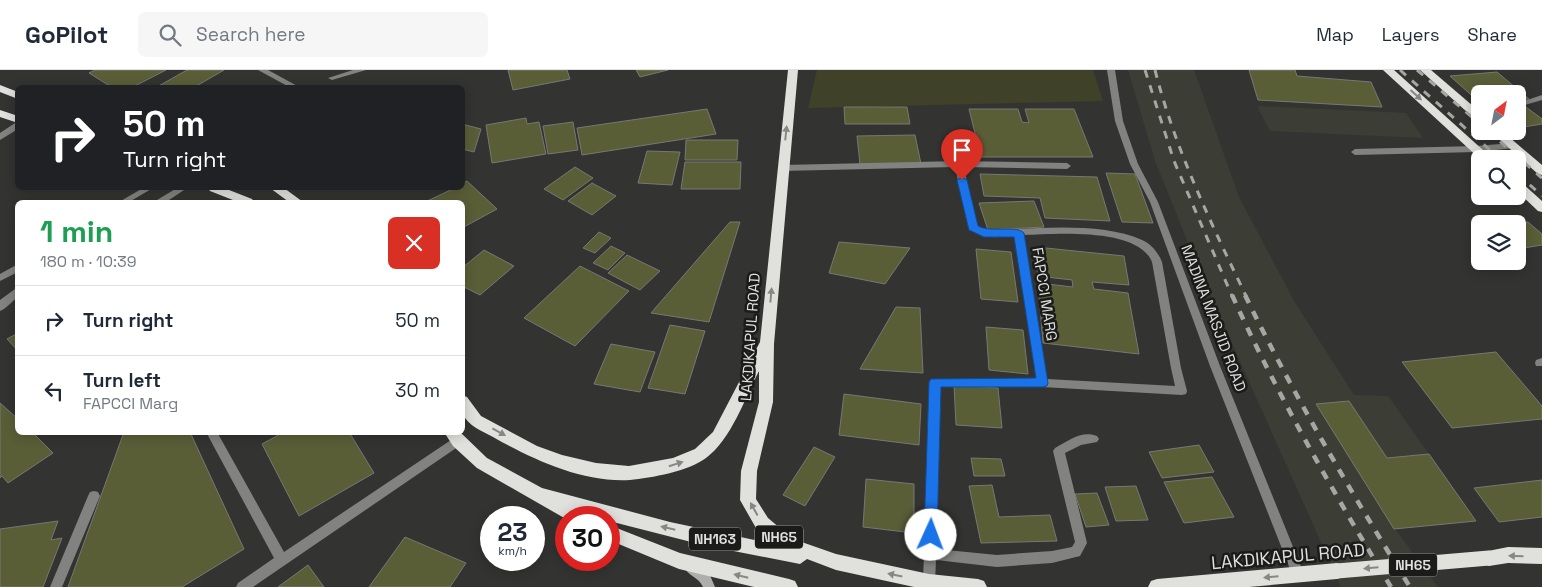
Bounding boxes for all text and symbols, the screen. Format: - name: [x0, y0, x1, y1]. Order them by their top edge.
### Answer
- search box: [138, 12, 488, 57]
- text: GoPilot: [25, 19, 108, 50]
- icon: search: [156, 21, 184, 49]
- text: Search here: [196, 22, 306, 47]
- text: Map: [1316, 23, 1354, 46]
- text: Layers: [1382, 23, 1439, 46]
- text: Share: [1467, 23, 1517, 46]
- north arrow: [1471, 85, 1526, 140]
- map controls: [1471, 85, 1526, 270]
- one-way arrow: [1409, 89, 1421, 101]
- text: 50 m: [123, 102, 205, 146]
- icon: right: [40, 105, 105, 170]
- one-way arrow: [782, 125, 790, 141]
- pin: [941, 129, 983, 180]
- icon: arrive: [948, 136, 976, 164]
- text: Turn right: [123, 145, 226, 173]
- button: search: [1471, 150, 1526, 205]
- text: 1 min: [40, 212, 113, 251]
- button: layers: [1471, 215, 1526, 270]
- button: close: [388, 217, 440, 269]
- street label: MADINA MASJID ROAD: [1177, 242, 1251, 394]
- street label: FAPCCI MARG: [1028, 246, 1062, 342]
- text: 180 m · 10:39: [40, 251, 136, 272]
- street label: LAKDIKAPUL ROAD: [736, 272, 764, 402]
- one-way arrow: [767, 287, 775, 303]
- icon: right: [40, 307, 68, 335]
- text: Turn right: [83, 308, 173, 333]
- text: 50 m: [395, 308, 440, 333]
- text: Turn left: [83, 368, 161, 393]
- icon: left: [40, 377, 68, 405]
- text: 30 m: [395, 378, 440, 403]
- text: FAPCCI Marg: [83, 393, 178, 414]
- one-way arrow: [491, 428, 506, 436]
- one-way arrow: [669, 459, 684, 467]
- one-way arrow: [749, 502, 758, 515]
- speed limit sign: 30: [555, 506, 620, 571]
- position arrow: [904, 508, 956, 560]
- text: 23: [497, 516, 528, 548]
- one-way arrow: [661, 524, 676, 532]
- road number: NH65: [755, 526, 803, 548]
- road number: NH163: [689, 528, 741, 550]
- street label: LAKDIKAPUL ROAD: [1210, 538, 1366, 574]
- text: km/h: [498, 543, 527, 559]
- one-way arrow: [1507, 551, 1523, 559]
- road number: NH65: [1389, 554, 1437, 576]
- one-way arrow: [1363, 565, 1379, 573]
- one-way arrow: [887, 570, 903, 578]
- one-way arrow: [734, 572, 749, 580]
- one-way arrow: [1263, 573, 1279, 581]

